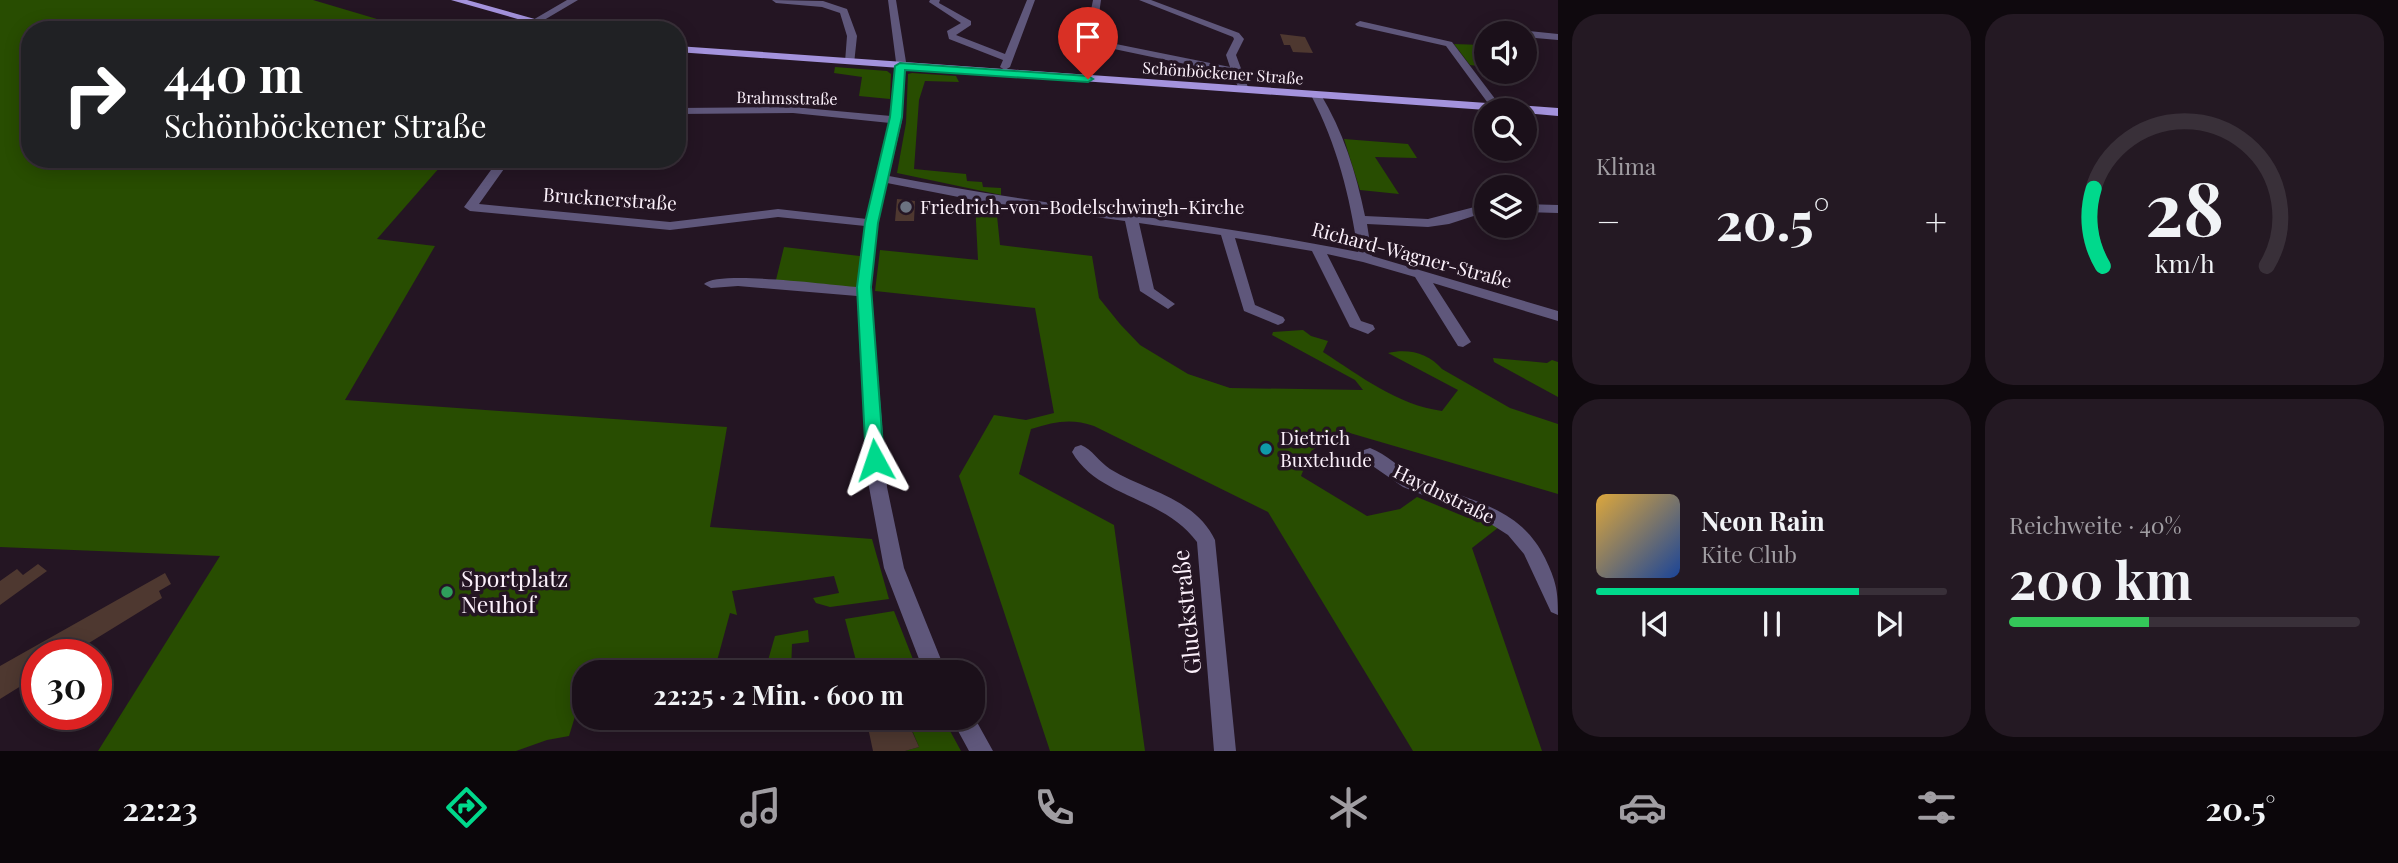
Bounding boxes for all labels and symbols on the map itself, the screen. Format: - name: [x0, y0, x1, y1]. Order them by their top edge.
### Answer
- pin: [1058, 7, 1118, 79]
- street label: Schönböckener Straße: [1142, 56, 1304, 89]
- street label: Brahmsstraße: [736, 86, 838, 109]
- street label: Brucknerstraße: [542, 180, 678, 216]
- place label: Friedrich-von-Bodelschwingh-Kirche: [920, 193, 1244, 219]
- marker: Friedrich-von-Bodelschwingh-Kirche: [898, 199, 914, 215]
- street label: Richard-Wagner-Straße: [1309, 215, 1515, 293]
- position arrow: [838, 423, 912, 497]
- place label: Dietrich Buxtehude: [1280, 424, 1372, 472]
- marker: Dietrich Buxtehude: [1258, 441, 1274, 457]
- street label: Haydnstraße: [1390, 457, 1499, 529]
- street label: Gluckstraße: [1164, 548, 1207, 676]
- place label: Sportplatz Neuhof: [461, 562, 568, 619]
- marker: Sportplatz Neuhof: [439, 584, 455, 600]
- speed limit sign: 30: [21, 639, 112, 730]

